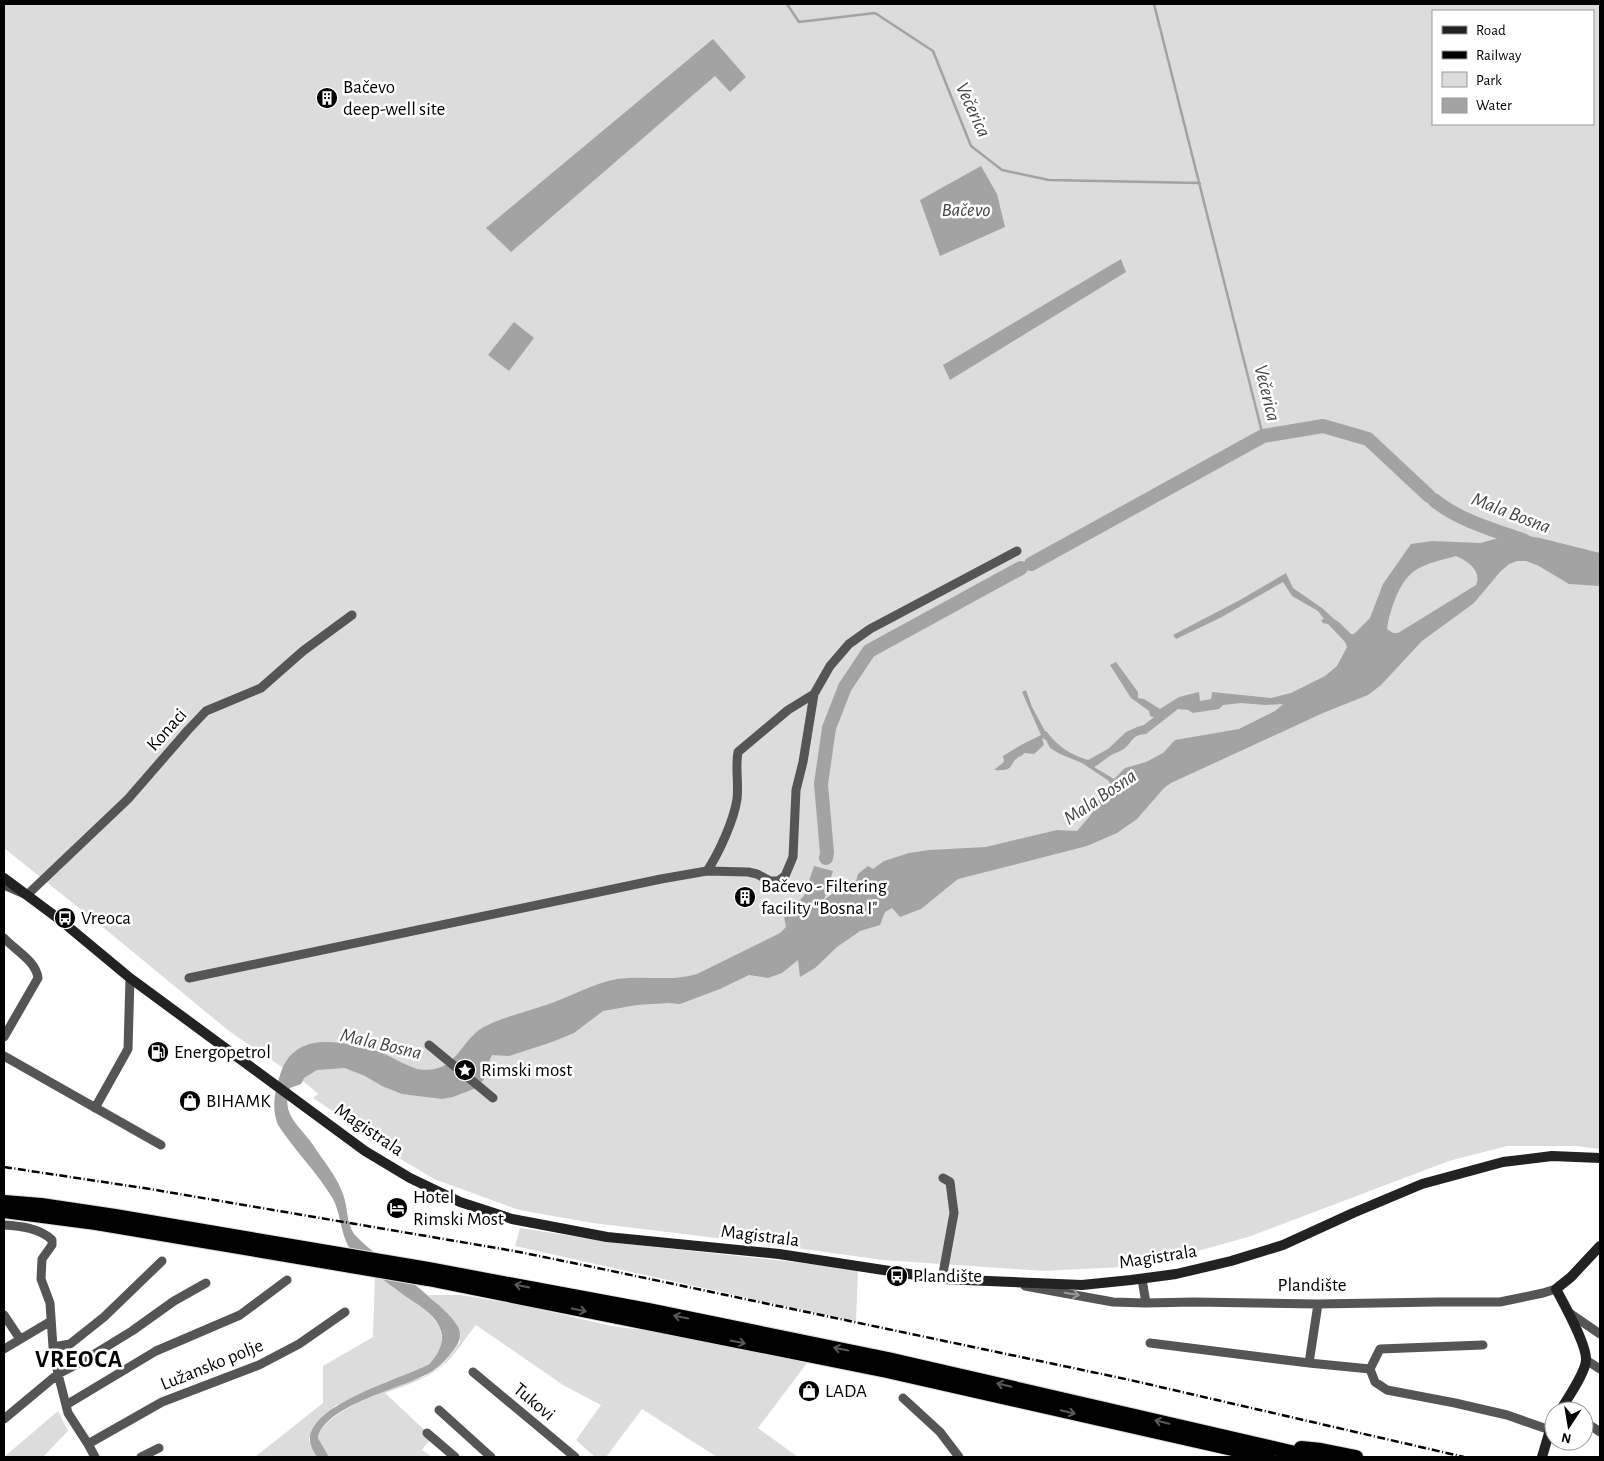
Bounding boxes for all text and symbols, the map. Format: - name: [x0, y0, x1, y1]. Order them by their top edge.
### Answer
- legend: [1432, 10, 1594, 125]
- text: Road: [1476, 23, 1506, 38]
- text: Railway: [1476, 48, 1522, 63]
- text: Park: [1476, 73, 1502, 88]
- place label: Bačevo deep-well site: [343, 78, 445, 119]
- water label: Večerica: [952, 80, 994, 140]
- building icon: Bačevo deep-well site: [315, 86, 339, 110]
- text: Water: [1476, 98, 1512, 113]
- water label: Bačevo: [941, 200, 991, 220]
- water label: Večerica: [1250, 363, 1284, 423]
- water label: Mala Bosna: [1469, 489, 1553, 537]
- street label: Konaci: [143, 705, 191, 755]
- water label: Mala Bosna: [1060, 766, 1140, 828]
- place label: Bačevo - Filtering facility "Bosna I": [761, 877, 888, 918]
- building icon: Bačevo - Filtering facility "Bosna I": [733, 885, 757, 909]
- bus stop icon: Vreoca: [53, 906, 77, 930]
- place label: Vreoca: [81, 909, 131, 928]
- water label: Mala Bosna: [338, 1025, 424, 1063]
- fuel station icon: Energopetrol: [146, 1040, 170, 1064]
- place label: Energopetrol: [174, 1043, 271, 1062]
- place icon: Rimski most: [453, 1058, 477, 1082]
- place label: Rimski most: [481, 1061, 572, 1080]
- shop icon: BIHAMK: [178, 1089, 202, 1113]
- place label: BIHAMK: [206, 1092, 271, 1111]
- street label: Magistrala: [331, 1100, 407, 1160]
- place label: Hotel Rimski Most: [413, 1188, 504, 1229]
- hotel icon: Hotel Rimski Most: [385, 1196, 409, 1220]
- street label: Magistrala: [720, 1222, 800, 1250]
- street label: Magistrala: [1118, 1241, 1199, 1273]
- bus stop icon: Plandište: [885, 1264, 909, 1288]
- place label: Plandište: [913, 1267, 982, 1286]
- street label: Plandište: [1278, 1276, 1347, 1295]
- one-way arrow: [514, 1281, 530, 1291]
- one-way arrow: [1064, 1290, 1080, 1300]
- one-way arrow: [570, 1305, 586, 1315]
- one-way arrow: [674, 1311, 690, 1321]
- street label: Lužansko polje: [158, 1336, 266, 1394]
- one-way arrow: [730, 1337, 746, 1347]
- one-way arrow: [833, 1344, 849, 1353]
- district label: VREOCA: [35, 1348, 123, 1372]
- street label: Tukovi: [510, 1379, 558, 1425]
- shop icon: LADA: [797, 1379, 821, 1403]
- one-way arrow: [997, 1380, 1013, 1389]
- place label: LADA: [825, 1382, 867, 1401]
- north arrow: [1544, 1401, 1594, 1451]
- one-way arrow: [1059, 1408, 1075, 1417]
- one-way arrow: [1155, 1417, 1171, 1426]
- text: N: [1560, 1430, 1573, 1446]

